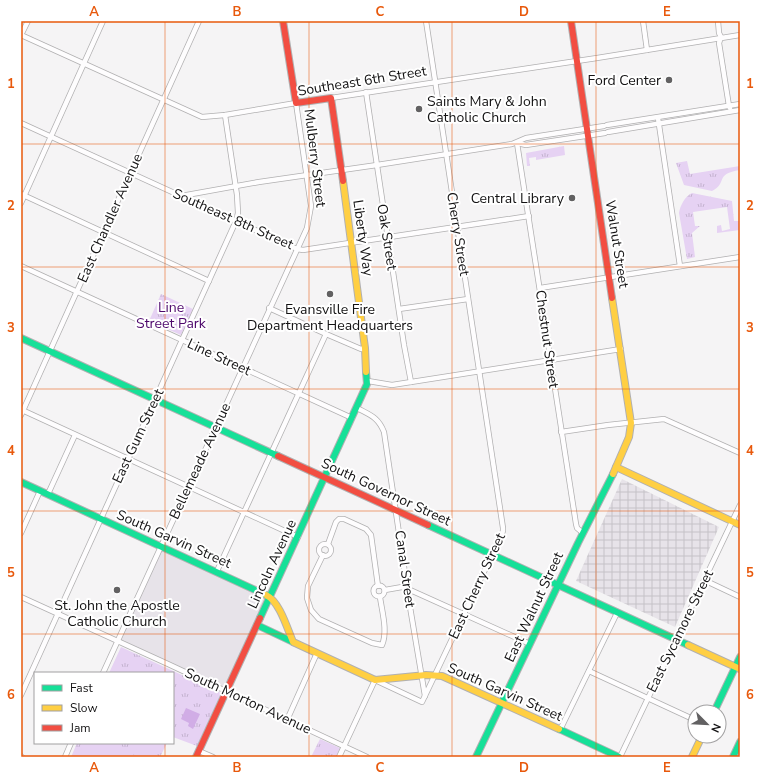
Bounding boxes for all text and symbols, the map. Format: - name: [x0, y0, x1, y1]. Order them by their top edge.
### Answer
- text: A: [89, 3, 99, 21]
- text: B: [233, 3, 242, 21]
- text: C: [376, 3, 385, 21]
- text: D: [519, 3, 529, 21]
- text: E: [663, 3, 671, 21]
- street label: Southeast 6th Street: [296, 61, 428, 101]
- place label: Ford Center: [588, 71, 661, 90]
- text: 1: [7, 75, 15, 93]
- marker: Ford Center: [664, 75, 674, 85]
- text: 1: [746, 75, 754, 93]
- place label: Saints Mary & John Catholic Church: [427, 92, 547, 127]
- marker: Saints Mary & John Catholic Church: [414, 104, 424, 114]
- street label: Mulberry Street: [300, 108, 330, 208]
- street label: East Chandler Avenue: [73, 150, 147, 286]
- street label: Southeast 8th Street: [170, 184, 296, 254]
- place label: Central Library: [471, 189, 565, 208]
- street label: Cherry Street: [442, 191, 474, 277]
- marker: Central Library: [567, 193, 577, 203]
- text: 2: [7, 197, 15, 215]
- text: 2: [746, 197, 754, 215]
- street label: Liberty Way: [348, 199, 378, 278]
- street label: Walnut Street: [601, 199, 633, 289]
- street label: Oak Street: [372, 202, 402, 272]
- marker: Evansville Fire Department Headquarters: [325, 289, 335, 299]
- street label: Chestnut Street: [531, 289, 563, 389]
- park label: Line Street Park: [136, 298, 207, 333]
- place label: Evansville Fire Department Headquarters: [247, 300, 413, 335]
- text: 3: [7, 319, 15, 337]
- text: 3: [746, 319, 754, 337]
- street label: Line Street: [184, 334, 254, 380]
- street label: East Gum Street: [108, 385, 168, 486]
- street label: Bellemeade Avenue: [165, 400, 235, 522]
- text: 4: [7, 442, 15, 460]
- text: 4: [746, 442, 754, 460]
- street label: South Governor Street: [318, 454, 454, 530]
- street label: South Garvin Street: [114, 505, 235, 573]
- street label: Lincoln Avenue: [243, 516, 301, 612]
- street label: Canal Street: [390, 529, 420, 609]
- street label: East Cherry Street: [444, 530, 510, 642]
- street label: East Walnut Street: [500, 549, 568, 665]
- text: 5: [7, 564, 15, 582]
- text: 5: [746, 564, 754, 582]
- street label: East Sycamore Street: [642, 567, 718, 695]
- marker: St. John the Apostle Catholic Church: [112, 585, 122, 595]
- place label: St. John the Apostle Catholic Church: [54, 596, 180, 631]
- street label: South Garvin Street: [445, 658, 566, 726]
- street label: South Morton Avenue: [182, 663, 314, 739]
- legend: [34, 672, 174, 744]
- text: Fast: [70, 680, 93, 696]
- text: 6: [7, 686, 15, 704]
- text: 6: [746, 686, 754, 704]
- text: Slow: [70, 700, 98, 716]
- north arrow: [687, 704, 727, 744]
- text: Jam: [69, 720, 91, 736]
- text: N: [707, 721, 724, 735]
- text: A: [89, 759, 99, 777]
- text: B: [233, 759, 242, 777]
- text: C: [376, 759, 385, 777]
- text: D: [519, 759, 529, 777]
- text: E: [663, 759, 671, 777]

